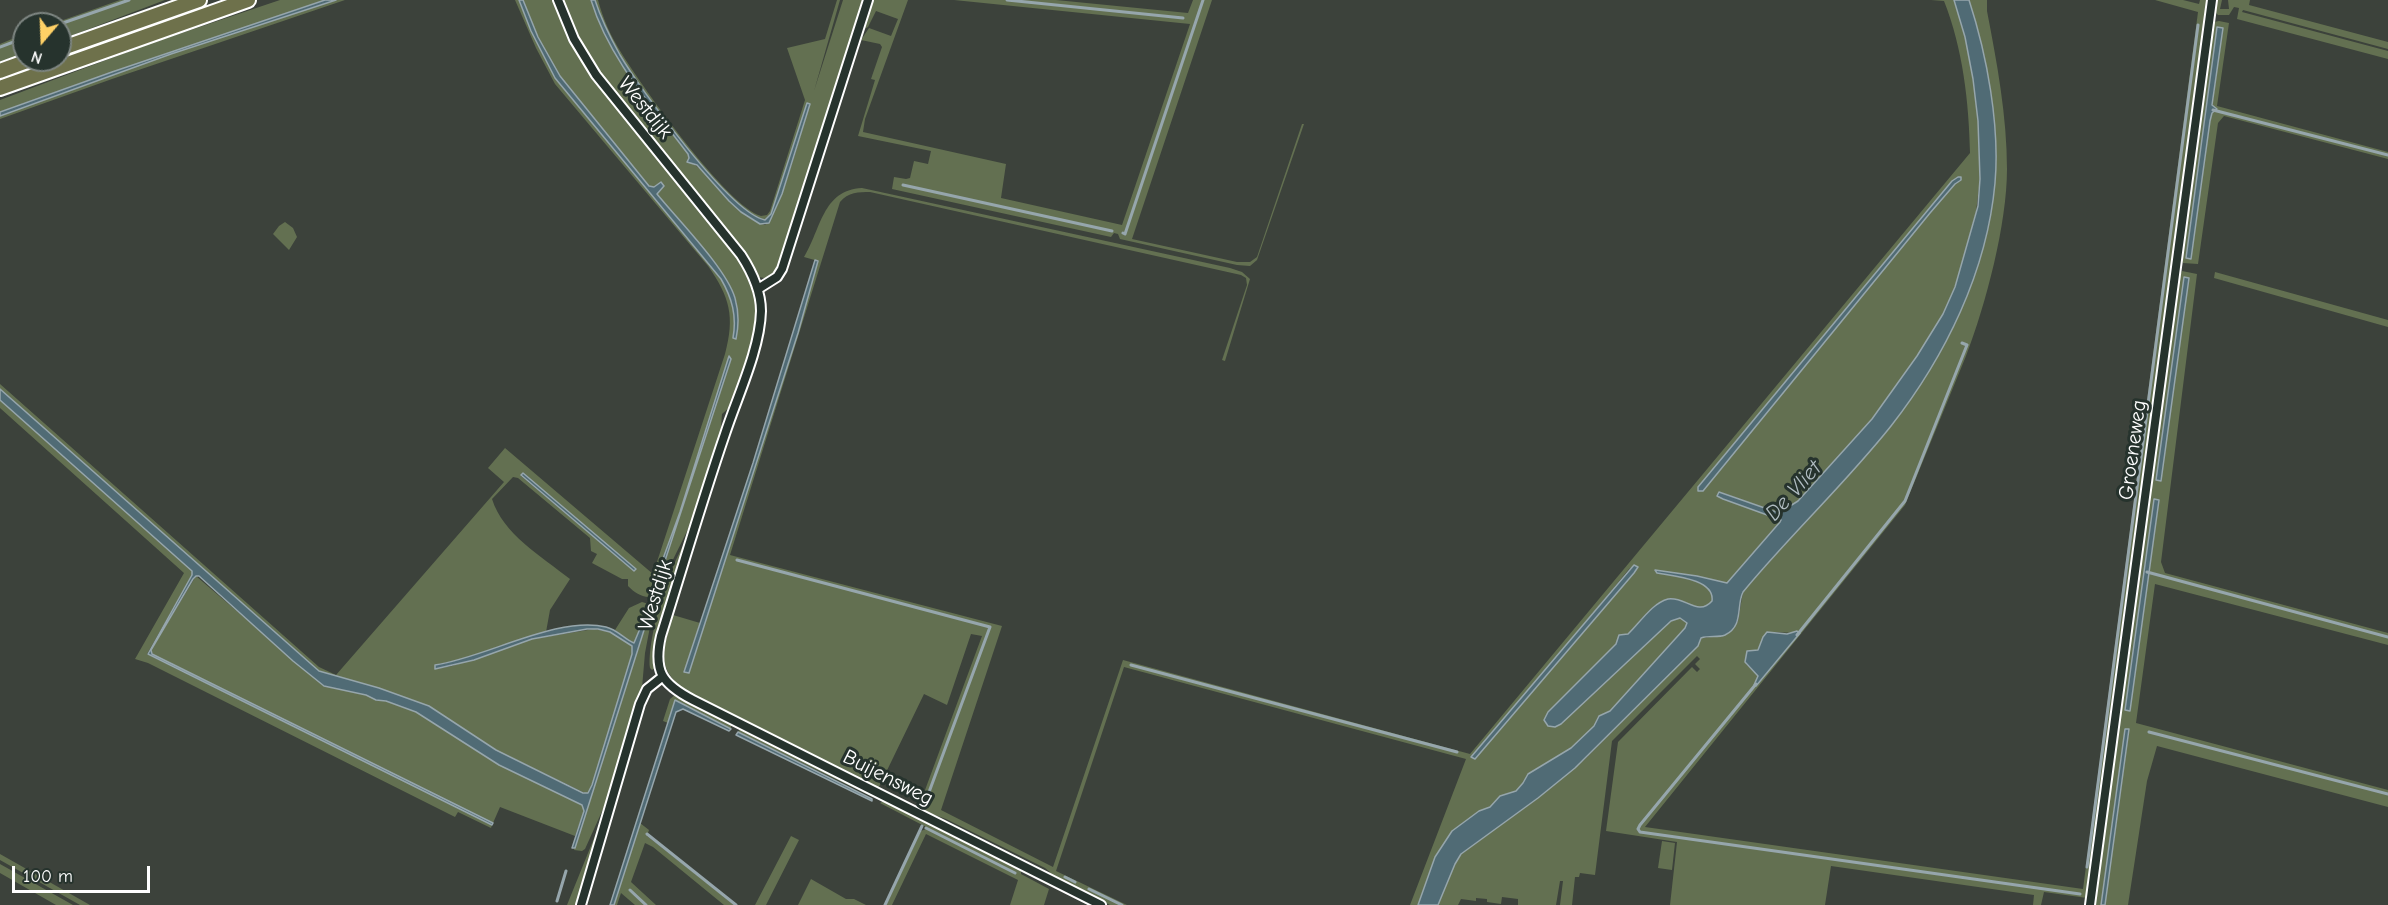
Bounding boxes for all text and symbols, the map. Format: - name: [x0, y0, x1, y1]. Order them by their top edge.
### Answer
- north arrow: [12, 12, 72, 72]
- text: N: [29, 47, 45, 67]
- street label: Westdijk: [612, 72, 678, 144]
- street label: Groeneweg: [2114, 398, 2152, 502]
- water label: De Vliet: [1760, 455, 1828, 527]
- street label: Westdijk: [633, 557, 679, 633]
- street label: Buijensweg: [839, 744, 937, 812]
- scale bar: [15, 854, 153, 892]
- text: 100 m: [23, 866, 73, 887]

